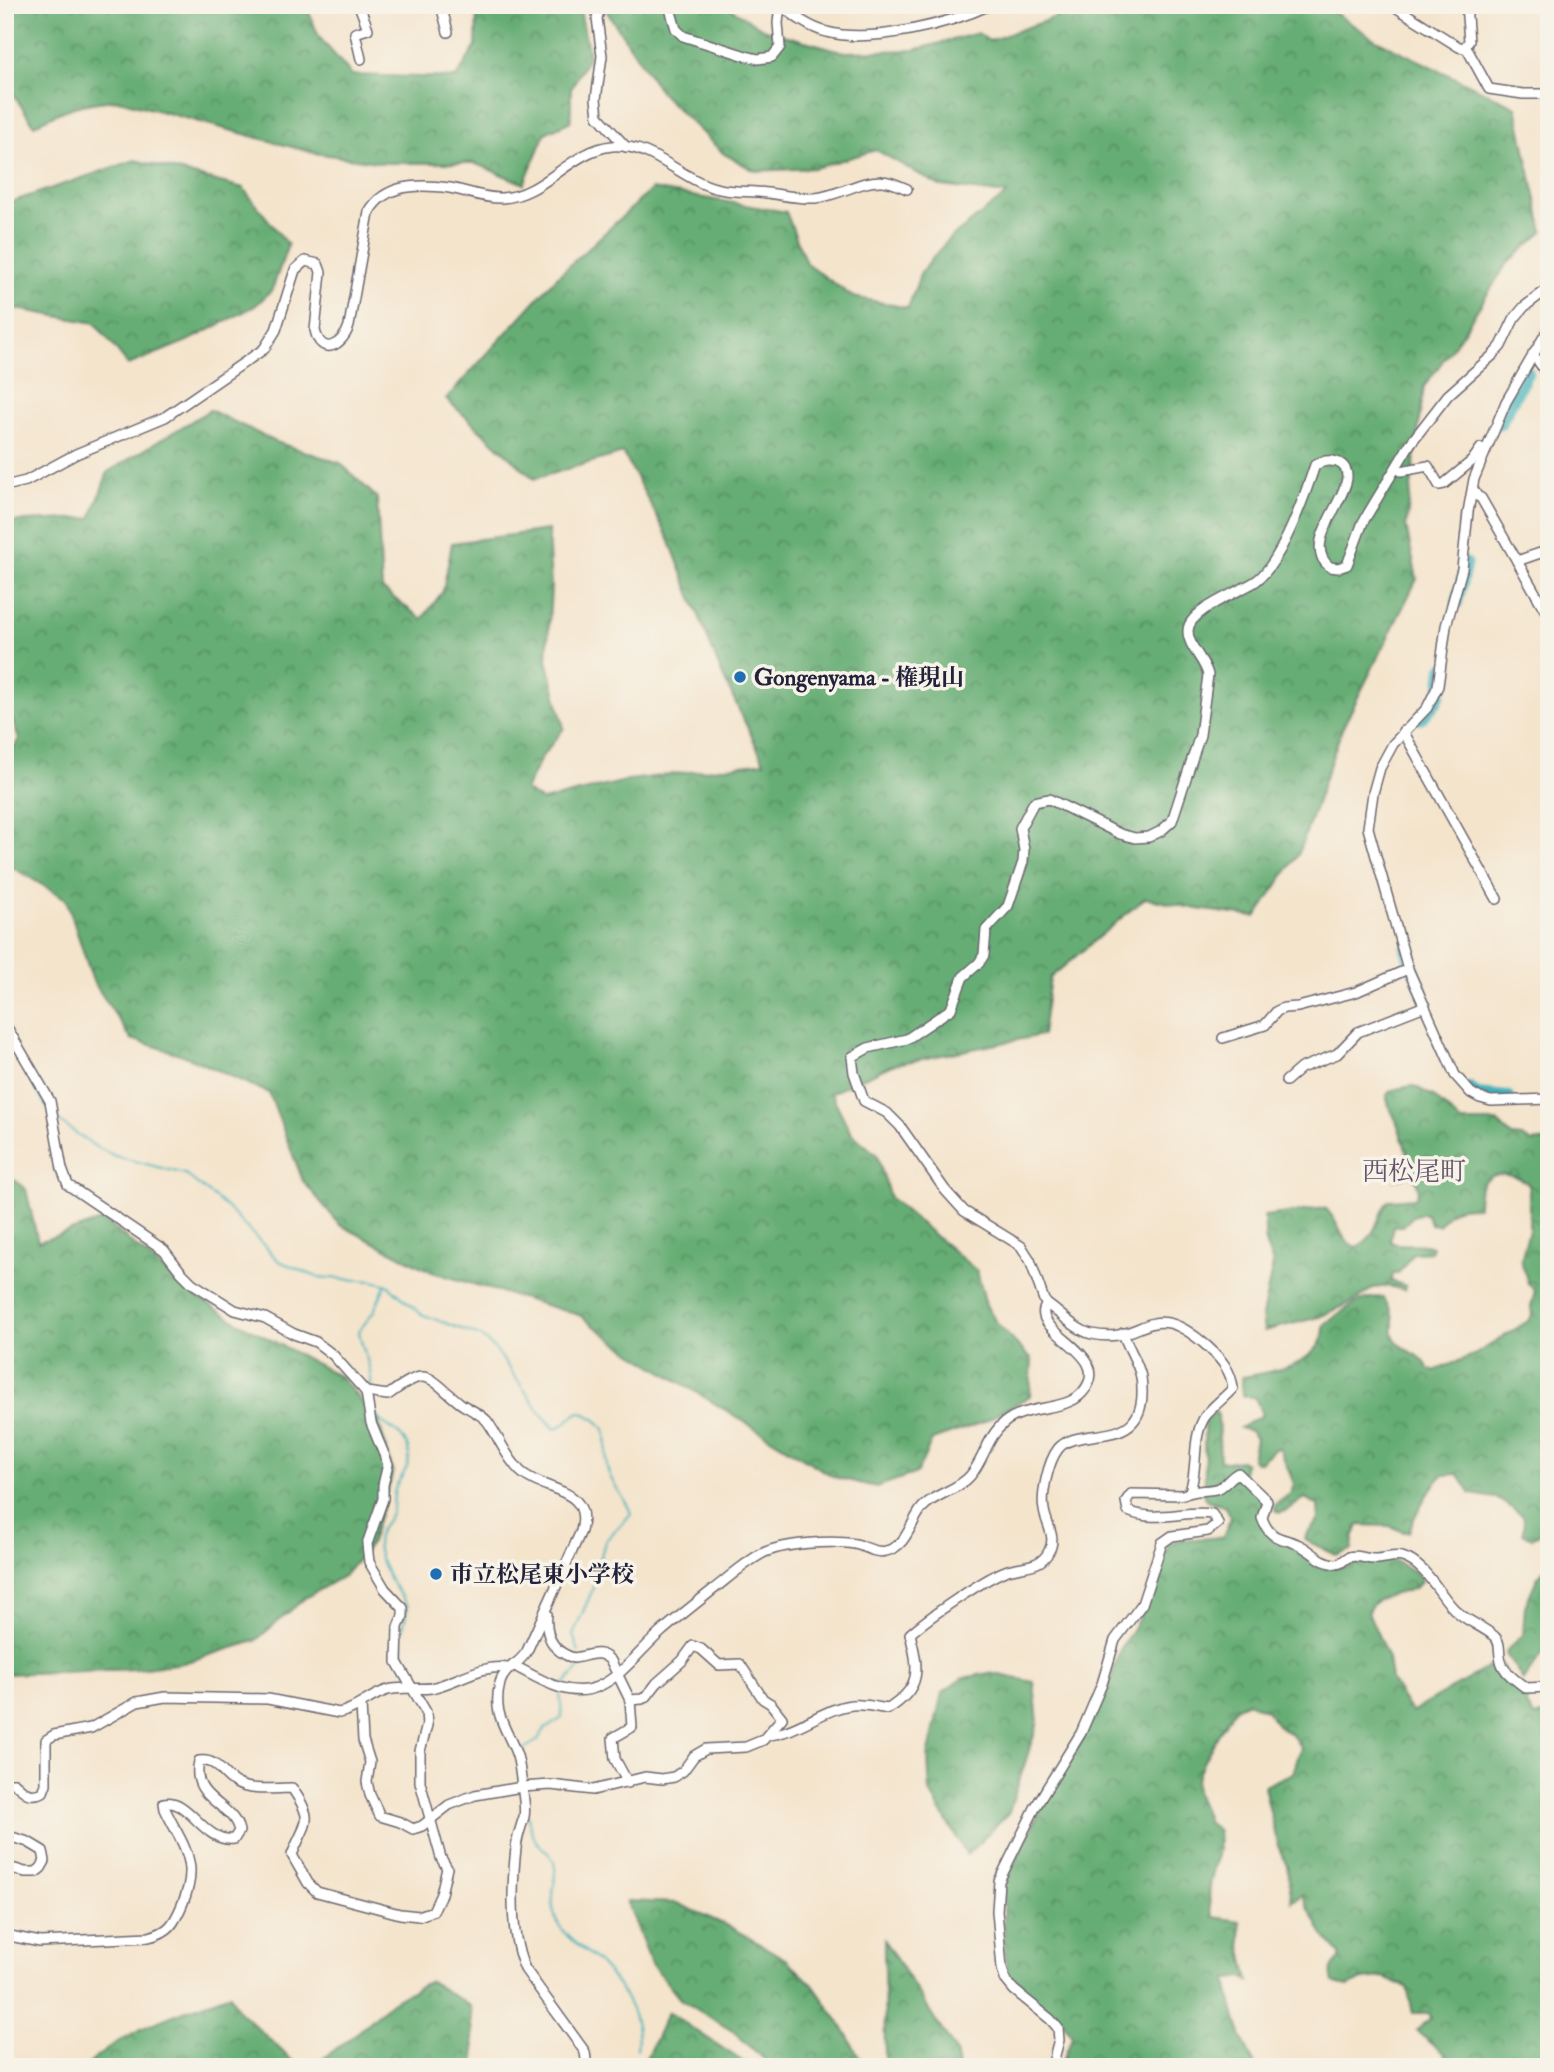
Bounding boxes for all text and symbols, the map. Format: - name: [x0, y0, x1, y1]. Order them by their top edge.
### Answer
- place label: Gongenyama - 権現山: [754, 663, 964, 693]
- marker: Gongenyama - 権現山: [732, 669, 748, 685]
- district label: 西松尾町: [1362, 1156, 1466, 1188]
- place label: 市立松尾東小学校: [450, 1560, 634, 1589]
- marker: 市立松尾東小学校: [428, 1566, 444, 1582]

